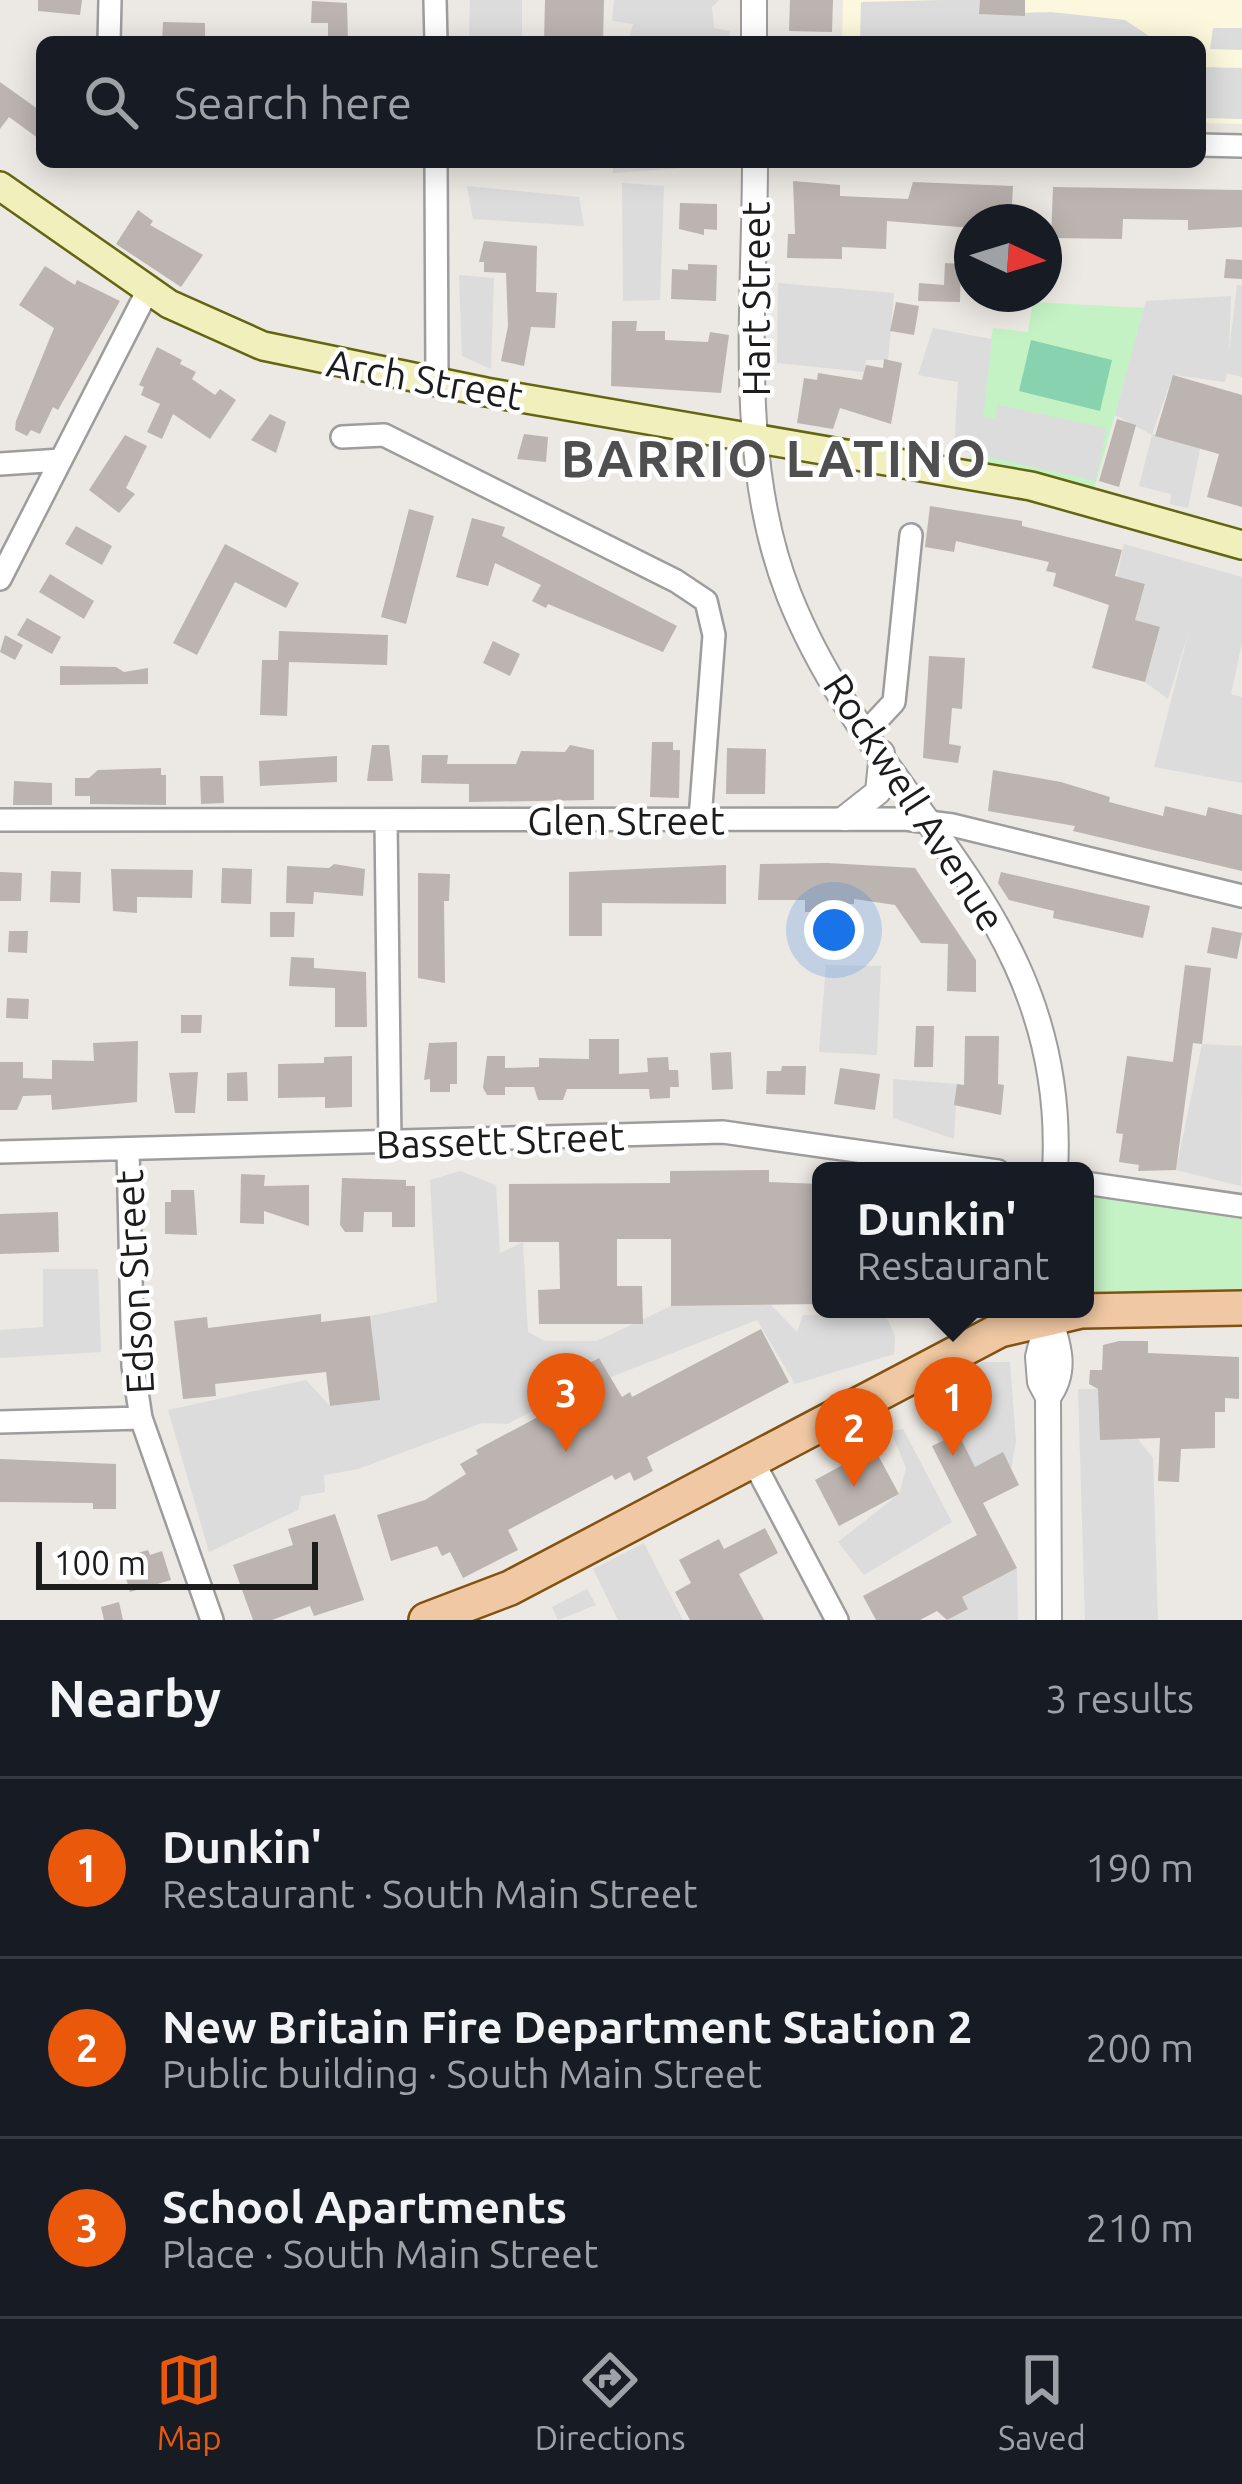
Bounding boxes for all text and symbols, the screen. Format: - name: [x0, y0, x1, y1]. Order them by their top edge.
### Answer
- search box: [36, 36, 1206, 168]
- icon: search: [78, 69, 144, 135]
- text: Search here: [174, 77, 412, 128]
- street label: Hart Street: [734, 201, 777, 397]
- north arrow: [954, 204, 1062, 312]
- street label: Arch Street: [324, 341, 526, 417]
- district label: BARRIO LATINO: [561, 429, 989, 487]
- street label: Rockwell Avenue: [816, 666, 1014, 938]
- street label: Glen Street: [527, 799, 725, 842]
- your location: [804, 900, 864, 960]
- street label: Bassett Street: [375, 1114, 625, 1166]
- popup: [812, 1162, 1094, 1318]
- street label: Edson Street: [107, 1169, 161, 1395]
- text: Dunkin': [857, 1193, 1016, 1244]
- text: Restaurant: [857, 1244, 1049, 1287]
- pin: 3: [527, 1353, 605, 1452]
- pin: 1: [914, 1357, 992, 1456]
- pin: 2: [815, 1388, 893, 1487]
- scale bar: [36, 1536, 318, 1589]
- text: 100 m: [54, 1544, 146, 1581]
- text: Nearby: [48, 1669, 221, 1727]
- text: 3 results: [1045, 1677, 1194, 1720]
- text: Dunkin': [162, 1821, 322, 1872]
- text: 1: [76, 1846, 98, 1889]
- text: 190 m: [1085, 1846, 1194, 1889]
- text: Restaurant · South Main Street: [162, 1872, 698, 1915]
- text: New Britain Fire Department Station 2: [162, 2001, 973, 2052]
- text: 2: [76, 2026, 98, 2069]
- text: 200 m: [1085, 2026, 1194, 2069]
- text: Public building · South Main Street: [162, 2052, 762, 2095]
- text: School Apartments: [162, 2181, 567, 2232]
- text: 3: [76, 2206, 98, 2249]
- text: 210 m: [1085, 2206, 1194, 2249]
- text: Place · South Main Street: [162, 2232, 598, 2275]
- tab: Map: [156, 2347, 222, 2456]
- tab: Directions: [535, 2347, 685, 2456]
- tab: Saved: [998, 2347, 1086, 2456]

